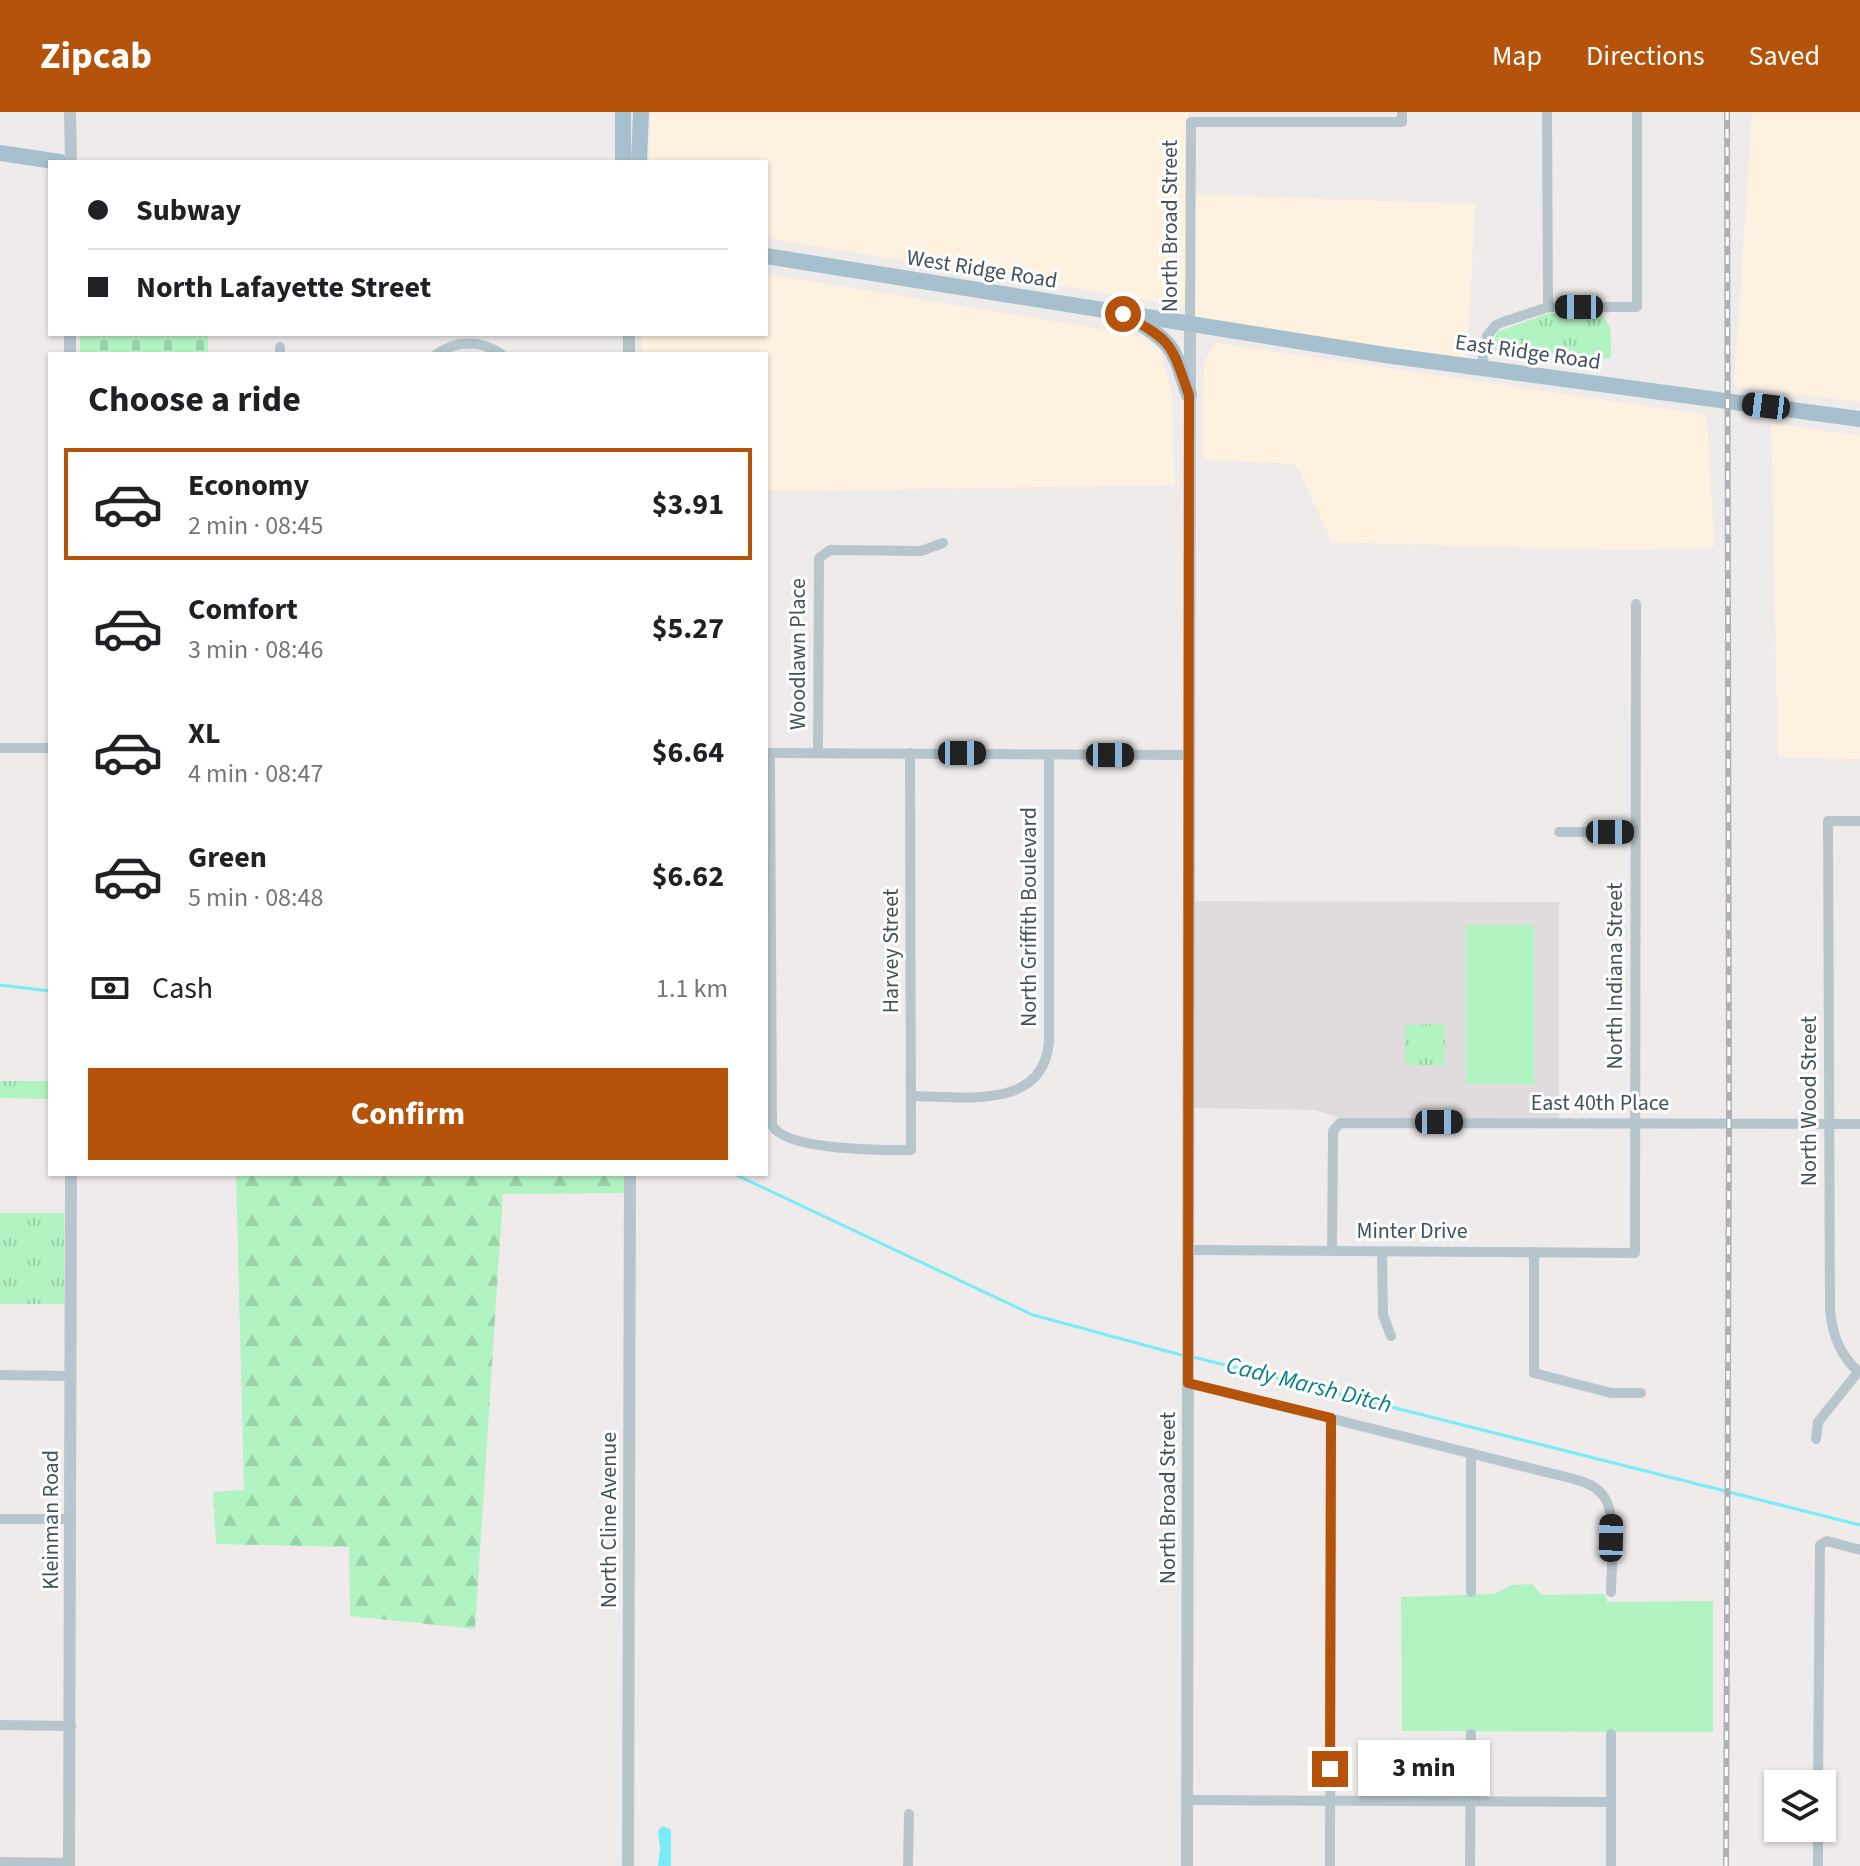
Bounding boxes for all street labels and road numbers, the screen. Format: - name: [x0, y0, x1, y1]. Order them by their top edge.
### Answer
- street label: North Broad Street: [1154, 139, 1186, 312]
- street label: West Ridge Road: [904, 241, 1060, 297]
- street label: East Ridge Road: [1453, 326, 1603, 378]
- street label: Woodlawn Place: [782, 578, 814, 730]
- street label: North Griffith Boulevard: [1013, 807, 1045, 1027]
- street label: North Indiana Street: [1599, 882, 1631, 1069]
- street label: Harvey Street: [875, 888, 907, 1013]
- street label: North Wood Street: [1793, 1015, 1825, 1186]
- street label: East 40th Place: [1531, 1087, 1669, 1119]
- street label: Minter Drive: [1356, 1215, 1468, 1247]
- street label: North Broad Street: [1152, 1411, 1184, 1584]
- street label: North Cline Avenue: [593, 1432, 625, 1608]
- street label: Kleinman Road: [35, 1450, 67, 1590]

